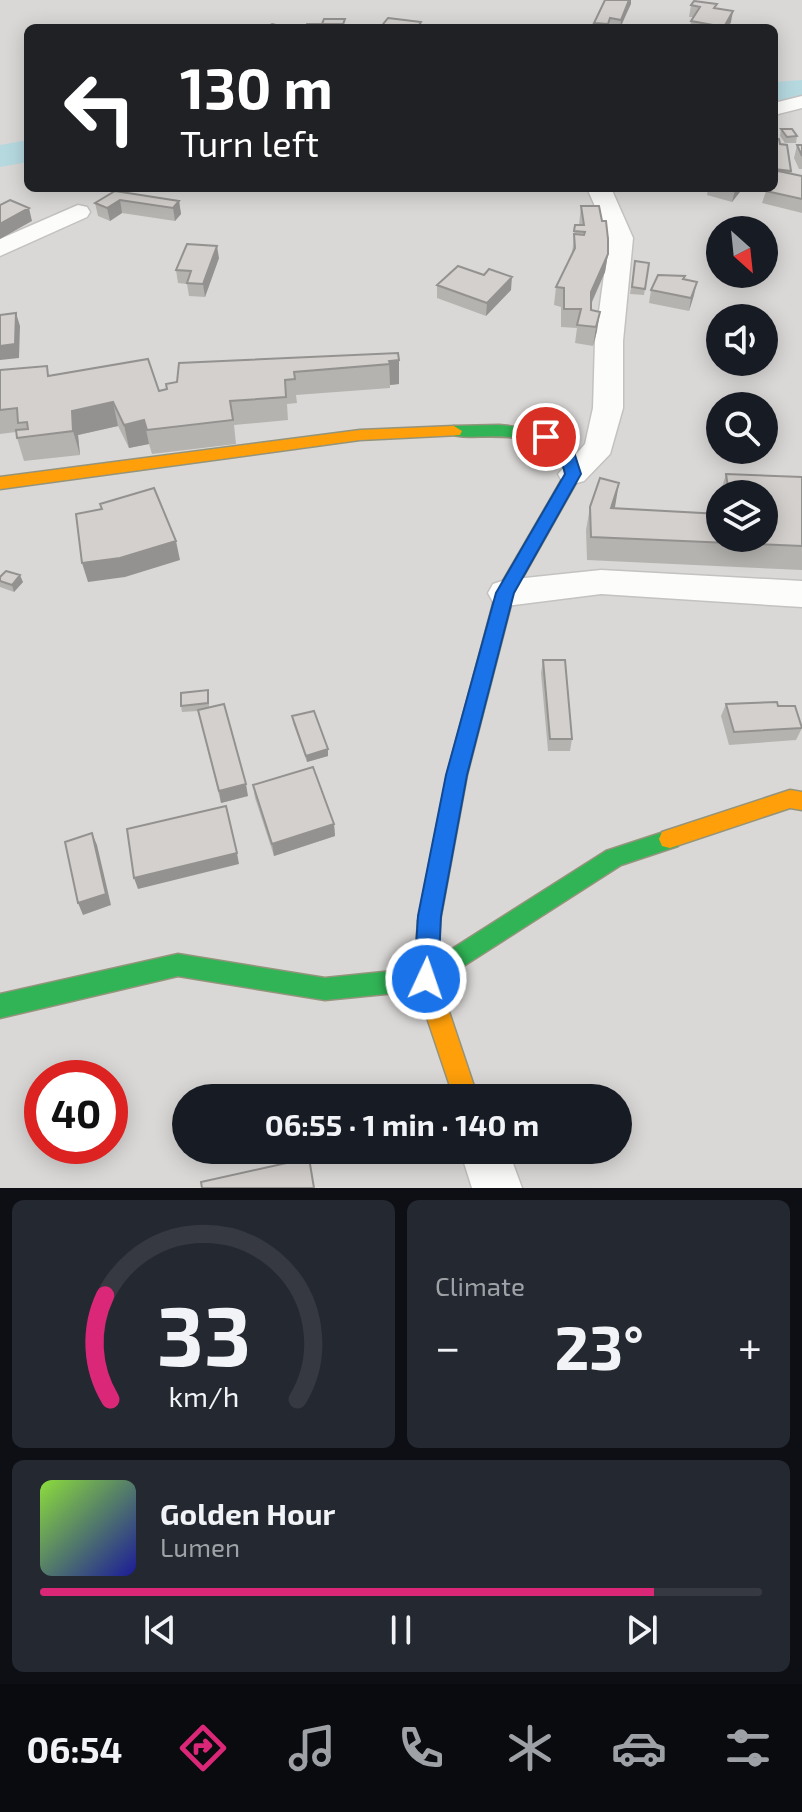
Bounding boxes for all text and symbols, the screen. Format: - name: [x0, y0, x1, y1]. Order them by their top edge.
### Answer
- text: 130 m: [180, 53, 333, 120]
- icon: left: [48, 56, 152, 160]
- text: Turn left: [180, 121, 319, 164]
- north arrow: [706, 216, 778, 288]
- map controls: [706, 216, 778, 552]
- button: sound: [706, 304, 778, 376]
- button: search: [706, 392, 778, 464]
- pin: [512, 403, 580, 471]
- icon: arrive: [524, 415, 568, 459]
- button: layers: [706, 480, 778, 552]
- position arrow: [384, 937, 468, 1021]
- speed limit sign: 40: [24, 1060, 128, 1164]
- text: 06:55 · 1 min · 140 m: [265, 1106, 539, 1142]
- text: Climate: [435, 1270, 525, 1301]
- text: 33: [156, 1283, 251, 1383]
- text: 23°: [554, 1310, 644, 1382]
- text: −: [435, 1319, 461, 1372]
- text: +: [738, 1319, 762, 1372]
- text: km/h: [168, 1378, 239, 1413]
- text: Golden Hour: [160, 1495, 335, 1531]
- text: Lumen: [160, 1531, 240, 1562]
- icon: previous: [138, 1608, 182, 1652]
- icon: pause: [379, 1608, 423, 1652]
- icon: next: [620, 1608, 664, 1652]
- icon: directions: [175, 1720, 231, 1776]
- icon: music: [284, 1720, 340, 1776]
- icon: phone: [393, 1720, 449, 1776]
- icon: climate: [502, 1720, 558, 1776]
- icon: car: [611, 1720, 667, 1776]
- icon: filters: [720, 1720, 776, 1776]
- text: 06:54: [26, 1727, 122, 1770]

